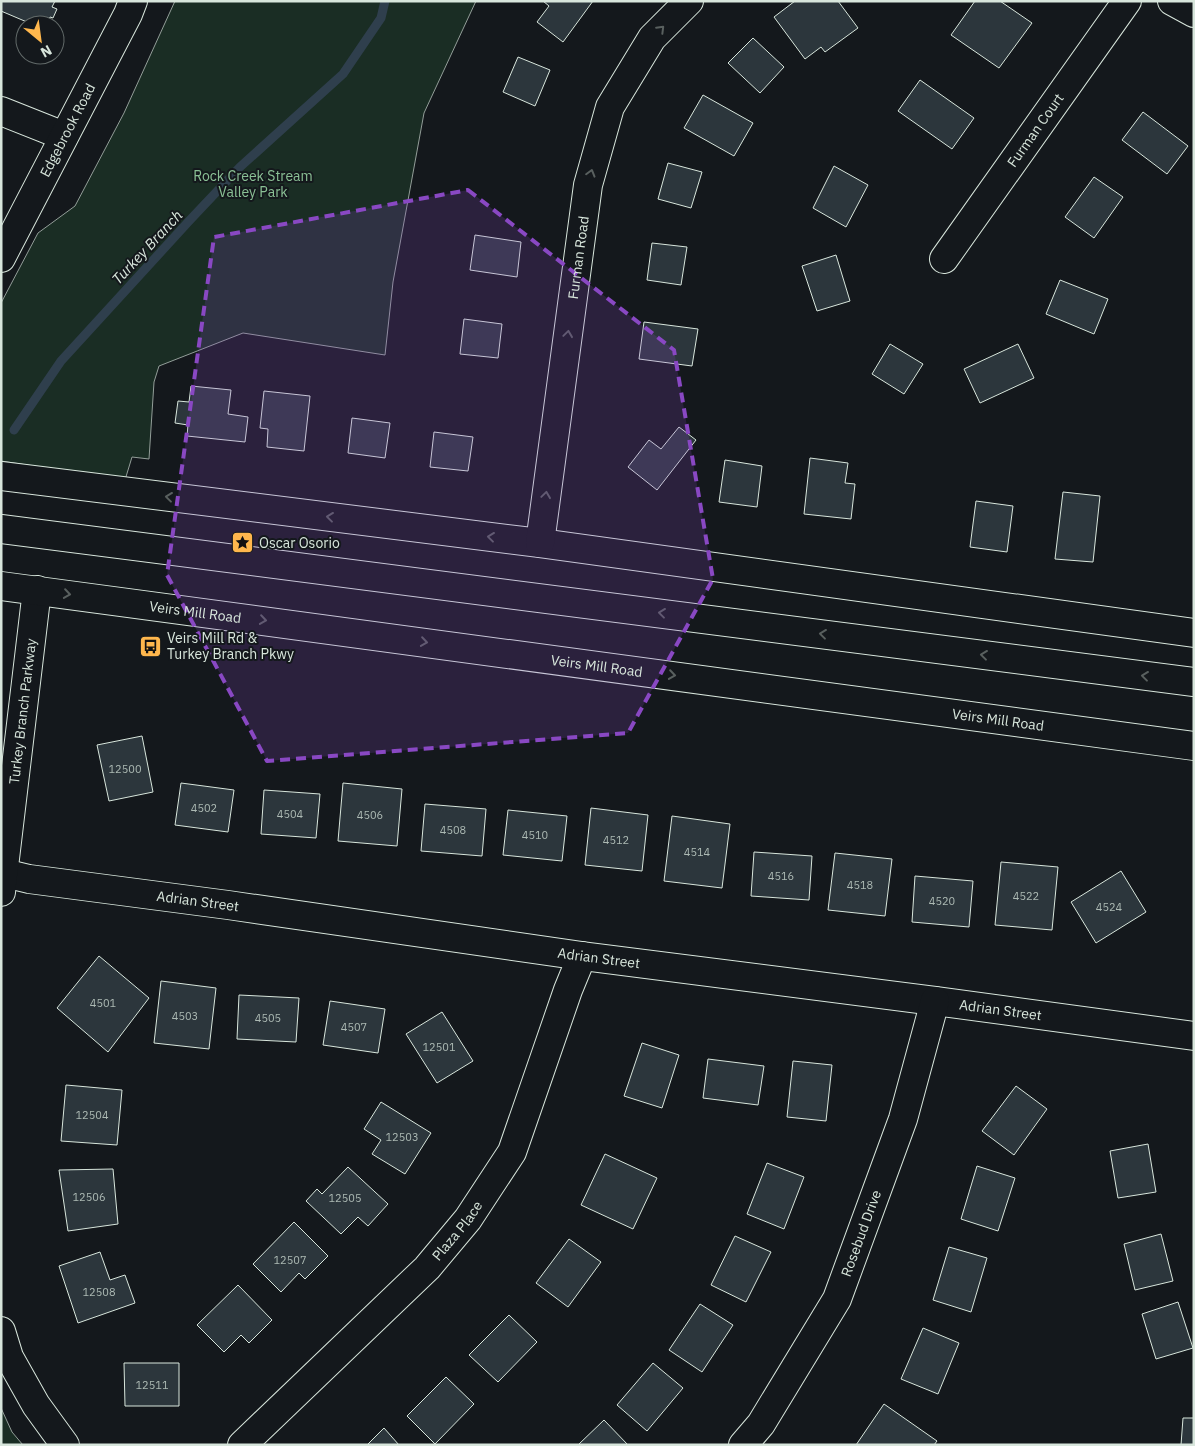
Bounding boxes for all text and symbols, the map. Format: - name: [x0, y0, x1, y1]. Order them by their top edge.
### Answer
- north arrow: [15, 15, 65, 65]
- one-way arrow: [656, 26, 665, 35]
- text: N: [38, 41, 55, 62]
- street label: Edgebrook Road: [36, 80, 99, 180]
- street label: Furman Court: [1003, 90, 1068, 170]
- park label: Rock Creek Stream Valley Park: [193, 167, 313, 201]
- one-way arrow: [586, 170, 596, 178]
- water label: Turkey Branch: [108, 206, 186, 288]
- street label: Furman Road: [564, 215, 593, 300]
- one-way arrow: [562, 330, 573, 338]
- one-way arrow: [540, 491, 551, 499]
- one-way arrow: [165, 492, 173, 503]
- one-way arrow: [326, 512, 334, 523]
- place icon: Oscar Osorio: [231, 531, 255, 555]
- one-way arrow: [487, 532, 495, 543]
- place label: Oscar Osorio: [259, 534, 340, 552]
- one-way arrow: [63, 588, 71, 598]
- street label: Veirs Mill Road: [148, 597, 242, 627]
- one-way arrow: [658, 608, 666, 619]
- one-way arrow: [259, 614, 267, 625]
- place label: Veirs Mill Rd & Turkey Branch Pkwy: [167, 629, 294, 663]
- one-way arrow: [819, 629, 827, 640]
- bus stop icon: Veirs Mill Rd & Turkey Branch Pkwy: [139, 634, 163, 658]
- one-way arrow: [420, 636, 428, 647]
- street label: Turkey Branch Parkway: [5, 637, 40, 785]
- one-way arrow: [980, 650, 988, 661]
- street label: Veirs Mill Road: [550, 651, 644, 681]
- one-way arrow: [667, 670, 676, 680]
- one-way arrow: [1141, 671, 1150, 681]
- street label: Veirs Mill Road: [951, 705, 1045, 735]
- house number: 12500: [109, 762, 142, 776]
- house number: 4502: [191, 801, 217, 815]
- house number: 4504: [277, 807, 304, 821]
- house number: 4506: [357, 808, 383, 822]
- house number: 4508: [440, 823, 466, 837]
- house number: 4510: [522, 828, 548, 842]
- house number: 4512: [603, 833, 629, 847]
- house number: 4514: [684, 845, 711, 859]
- house number: 4516: [768, 869, 794, 883]
- house number: 4518: [847, 878, 873, 892]
- street label: Adrian Street: [156, 887, 240, 915]
- house number: 4522: [1013, 889, 1039, 903]
- house number: 4520: [929, 894, 955, 908]
- house number: 4524: [1096, 900, 1123, 914]
- street label: Adrian Street: [556, 944, 641, 972]
- street label: Adrian Street: [958, 995, 1043, 1024]
- house number: 4501: [90, 996, 117, 1010]
- house number: 4503: [172, 1009, 198, 1023]
- house number: 4505: [255, 1011, 281, 1025]
- house number: 4507: [341, 1020, 367, 1034]
- house number: 12501: [423, 1040, 456, 1054]
- house number: 12504: [76, 1108, 109, 1122]
- house number: 12503: [386, 1130, 419, 1144]
- street label: Rosebud Drive: [837, 1187, 885, 1279]
- house number: 12506: [73, 1190, 106, 1204]
- house number: 12505: [329, 1191, 362, 1205]
- street label: Plaza Place: [428, 1197, 487, 1264]
- house number: 12507: [274, 1253, 307, 1267]
- house number: 12508: [83, 1285, 116, 1299]
- house number: 12511: [136, 1378, 169, 1392]

